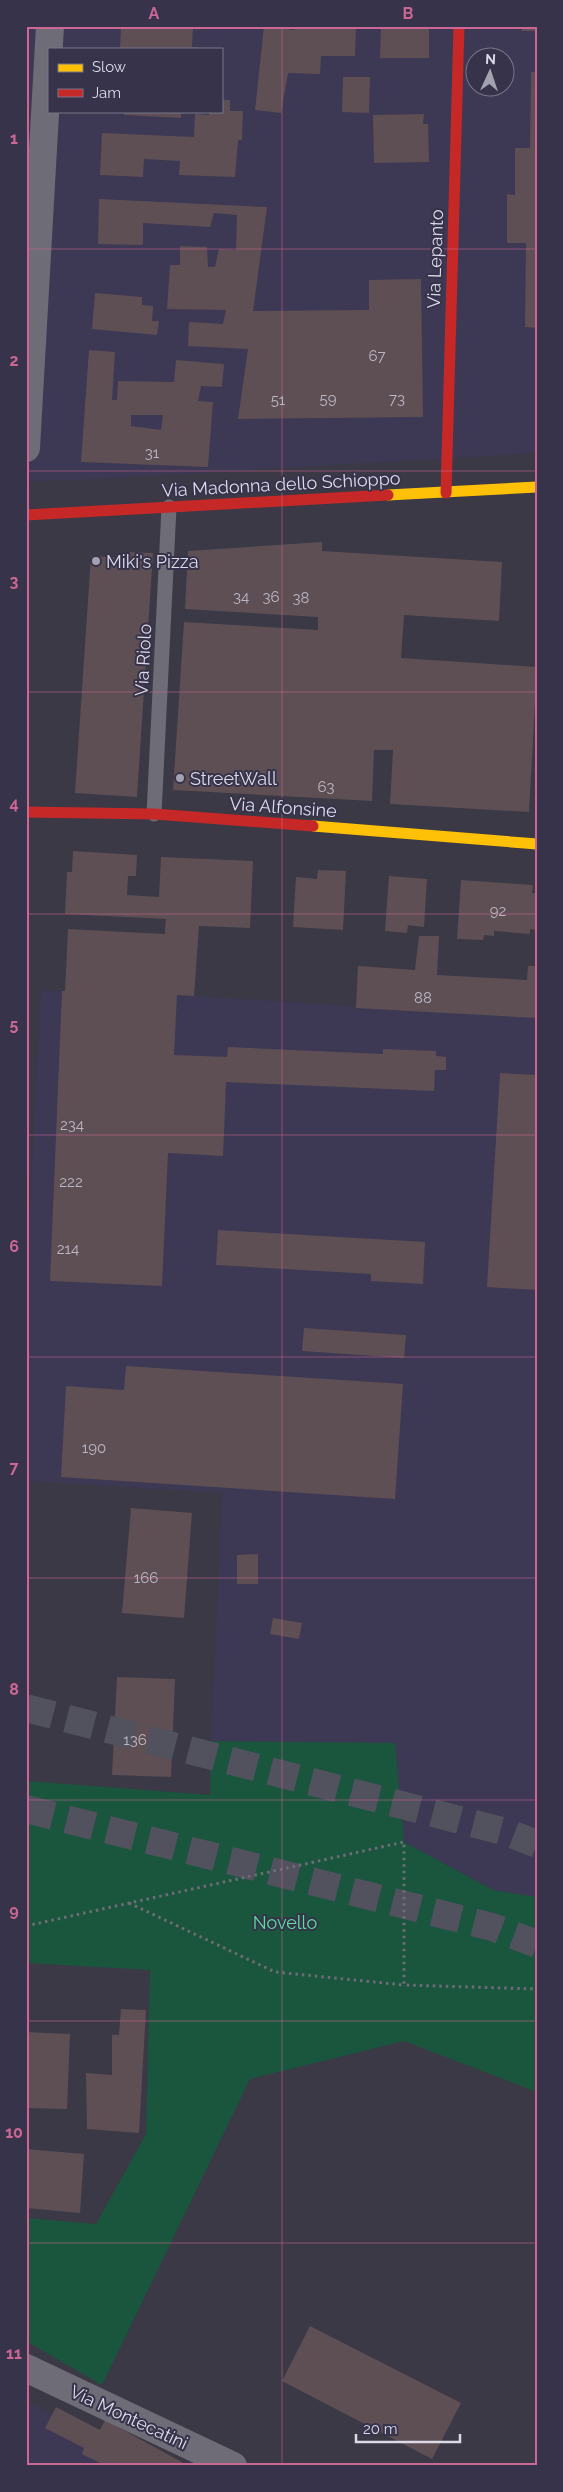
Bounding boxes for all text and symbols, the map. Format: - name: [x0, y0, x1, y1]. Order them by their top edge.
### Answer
- text: A: [149, 4, 160, 23]
- text: B: [403, 4, 414, 23]
- legend: [48, 48, 222, 112]
- north arrow: [466, 48, 516, 98]
- text: N: [485, 51, 496, 67]
- text: Slow: [92, 58, 126, 76]
- text: Jam: [92, 84, 121, 102]
- text: 1: [10, 129, 18, 148]
- street label: Via Lepanto: [423, 209, 447, 309]
- house number: 67: [368, 347, 386, 365]
- text: 2: [9, 351, 19, 370]
- house number: 59: [320, 390, 337, 408]
- house number: 73: [389, 390, 405, 408]
- house number: 51: [271, 391, 286, 409]
- house number: 31: [145, 444, 160, 462]
- street label: Via Madonna dello Schioppo: [161, 467, 401, 501]
- place label: Miki's Pizza: [106, 551, 199, 572]
- marker: Miki's Pizza: [90, 555, 102, 567]
- text: 3: [10, 572, 19, 591]
- house number: 34: [233, 588, 249, 606]
- house number: 36: [262, 588, 280, 606]
- house number: 38: [293, 589, 310, 607]
- street label: Via Riolo: [131, 623, 155, 697]
- place label: StreetWall: [190, 768, 277, 789]
- marker: StreetWall: [174, 772, 186, 784]
- house number: 63: [317, 778, 335, 796]
- street label: Via Alfonsine: [229, 793, 338, 821]
- text: 4: [9, 794, 19, 813]
- house number: 92: [490, 902, 506, 920]
- house number: 88: [414, 989, 432, 1007]
- text: 5: [10, 1015, 19, 1034]
- house number: 234: [60, 1116, 84, 1134]
- house number: 222: [59, 1173, 83, 1191]
- text: 6: [9, 1237, 19, 1256]
- house number: 214: [57, 1240, 79, 1258]
- house number: 190: [82, 1439, 106, 1457]
- text: 7: [10, 1458, 19, 1477]
- house number: 166: [134, 1569, 158, 1587]
- text: 8: [9, 1680, 19, 1699]
- house number: 136: [123, 1731, 147, 1749]
- text: 9: [9, 1901, 19, 1920]
- park label: Novello: [253, 1912, 318, 1933]
- text: 10: [5, 2123, 23, 2142]
- text: 11: [6, 2344, 22, 2363]
- street label: Via Montecatini: [67, 2380, 191, 2454]
- scale bar: [356, 2412, 459, 2444]
- text: 20 m: [363, 2420, 398, 2438]

